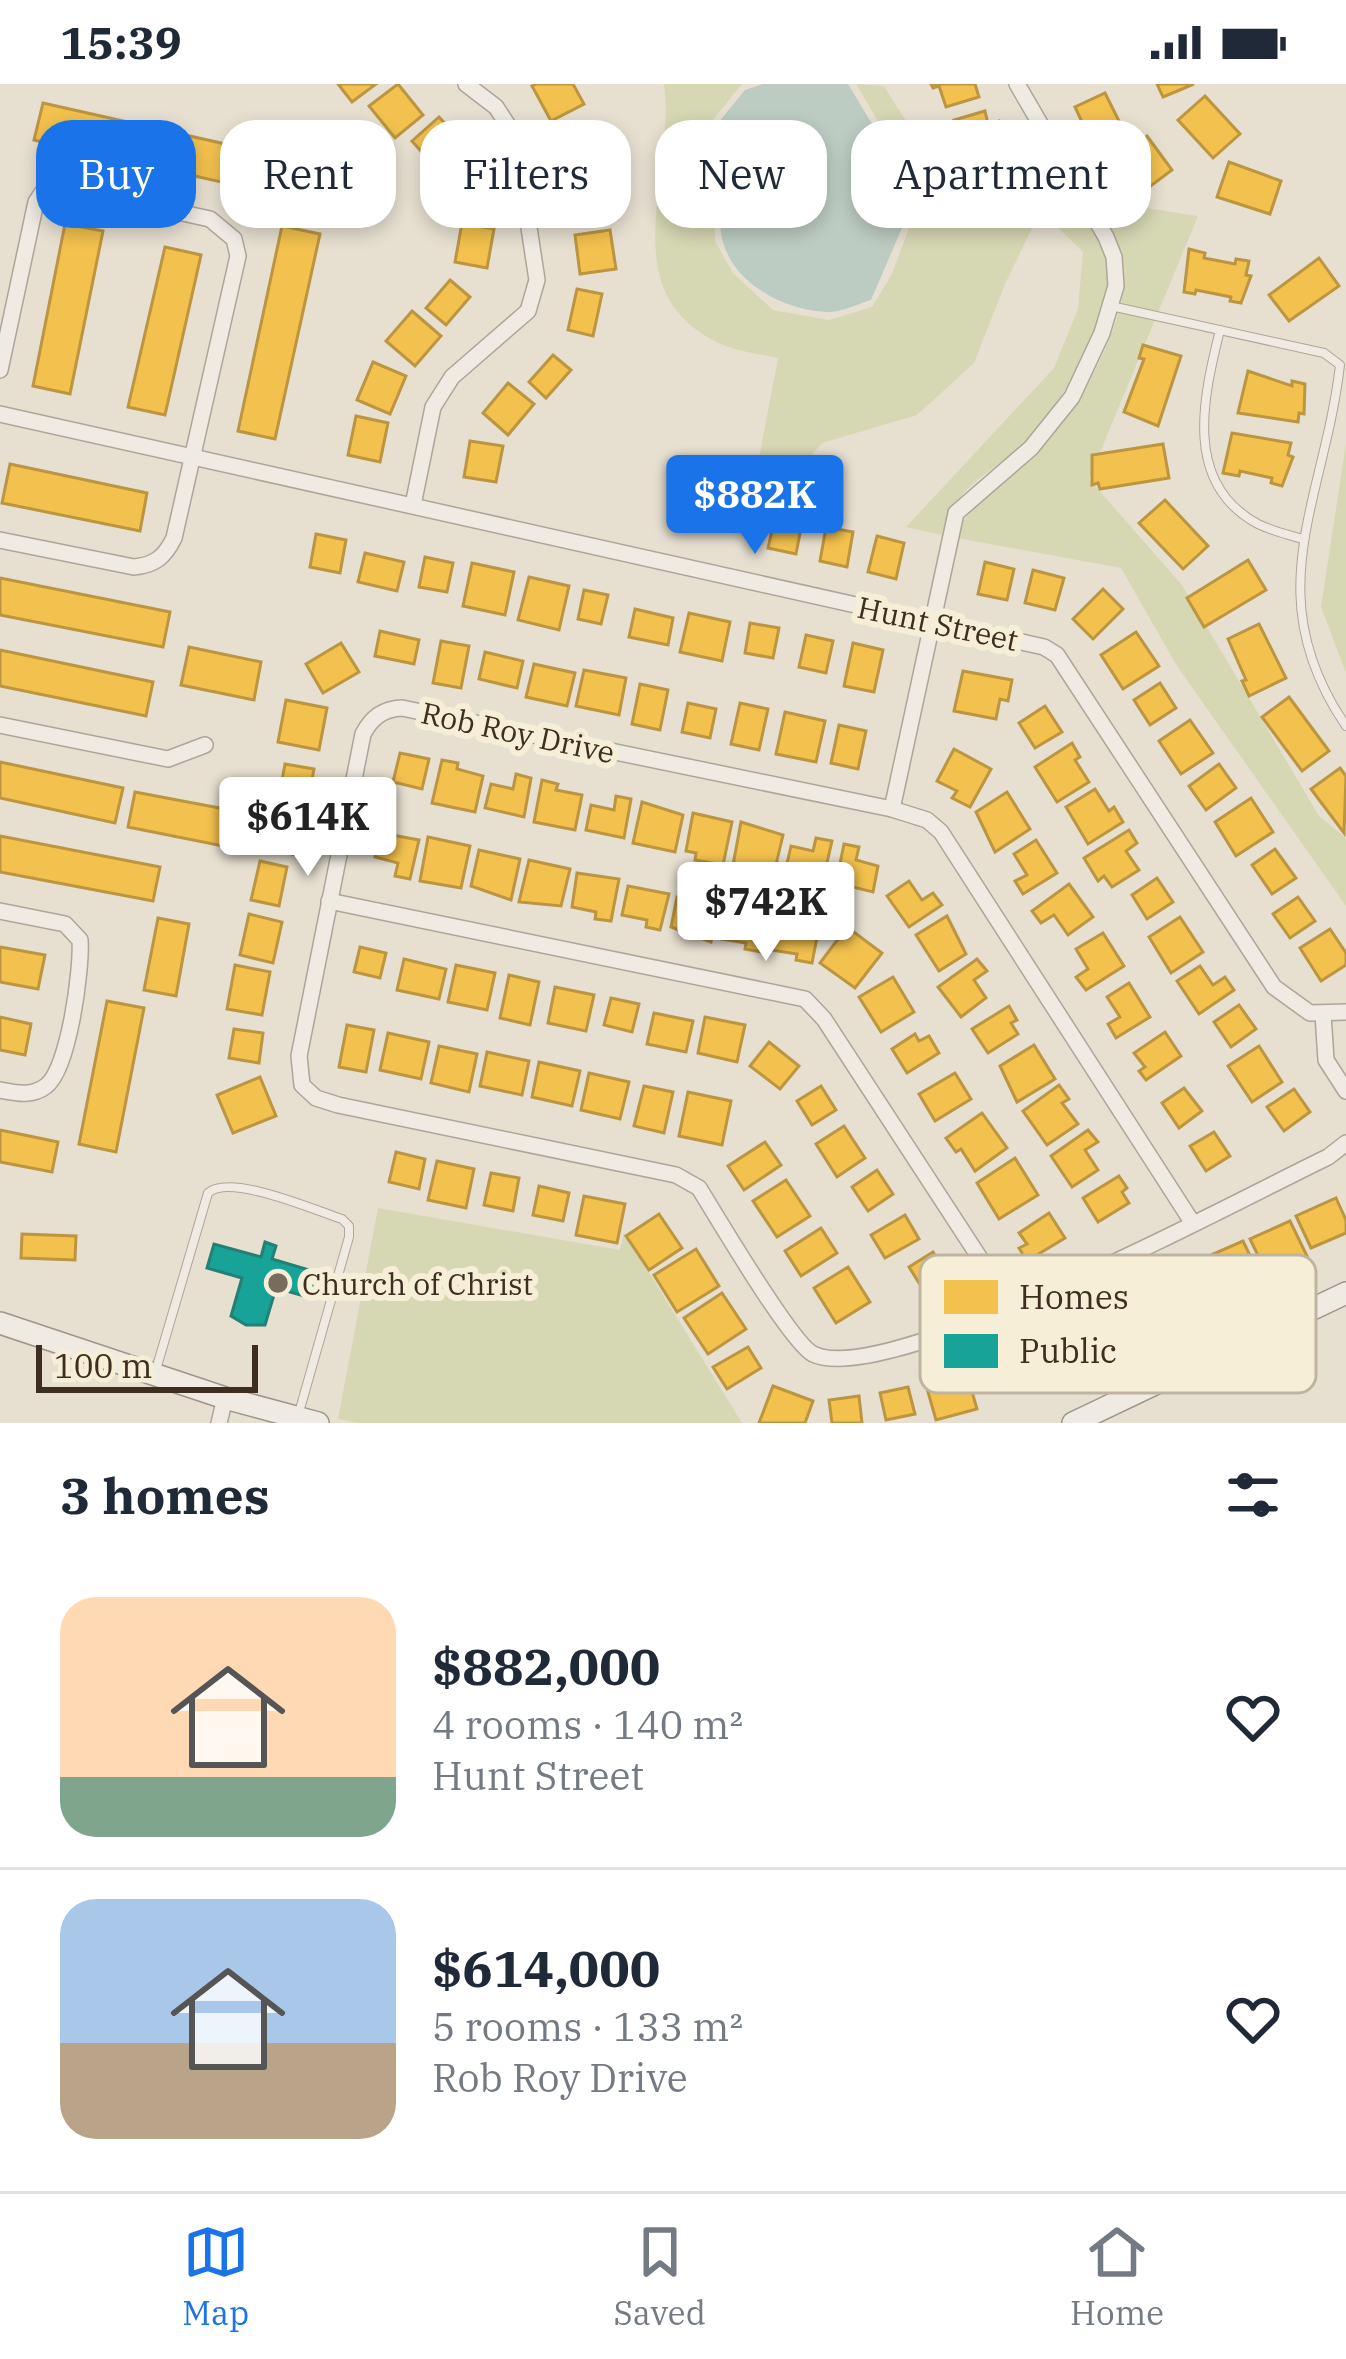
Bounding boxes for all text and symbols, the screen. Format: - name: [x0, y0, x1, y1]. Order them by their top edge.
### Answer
- text: 15:39: [60, 13, 182, 71]
- chip: Buy: [36, 120, 196, 228]
- chip: Rent: [220, 120, 396, 228]
- chip: Filters: [420, 120, 631, 228]
- chip: New: [655, 120, 827, 228]
- chip: Apartment: [851, 120, 1151, 228]
- pin: $882K: [671, 455, 839, 557]
- text: $882K: [693, 468, 817, 519]
- street label: Hunt Street: [854, 587, 1022, 659]
- street label: Rob Roy Drive: [418, 692, 618, 772]
- pin: $614K: [224, 777, 392, 879]
- text: $614K: [246, 790, 370, 841]
- pin: $742K: [682, 862, 850, 964]
- text: $742K: [704, 875, 828, 926]
- legend: [920, 1255, 1316, 1393]
- place label: Church of Christ: [302, 1264, 533, 1303]
- marker: Church of Christ: [265, 1270, 291, 1296]
- text: Homes: [1019, 1275, 1129, 1318]
- text: Public: [1019, 1329, 1117, 1372]
- scale bar: [36, 1339, 258, 1392]
- text: 100 m: [54, 1344, 153, 1387]
- text: 3 homes: [60, 1462, 270, 1528]
- icon: filters: [1220, 1462, 1286, 1528]
- text: $882,000: [432, 1633, 660, 1699]
- icon: home: [156, 1645, 300, 1789]
- icon: heart: [1220, 1684, 1286, 1750]
- text: 4 rooms · 140 m²: [432, 1699, 743, 1750]
- text: Hunt Street: [432, 1750, 644, 1801]
- text: $614,000: [432, 1935, 660, 2001]
- icon: home: [156, 1947, 300, 2091]
- icon: heart: [1220, 1986, 1286, 2052]
- text: 5 rooms · 133 m²: [432, 2001, 743, 2052]
- text: Rob Roy Drive: [432, 2052, 688, 2103]
- tab: Map: [182, 2219, 249, 2334]
- tab: Saved: [613, 2219, 706, 2334]
- tab: Home: [1070, 2219, 1164, 2334]

